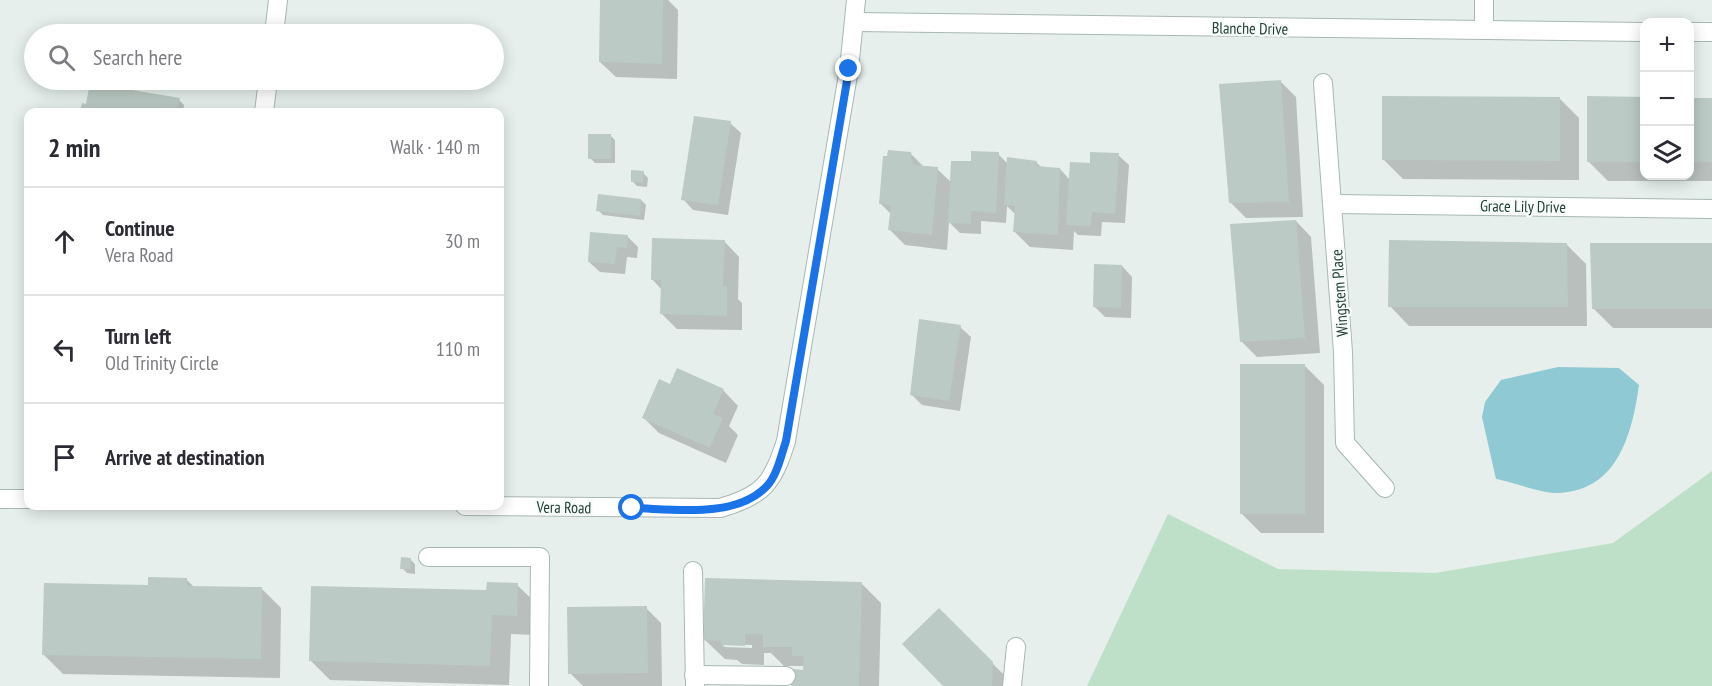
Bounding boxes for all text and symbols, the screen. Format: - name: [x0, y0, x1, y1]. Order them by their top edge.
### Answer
- street label: Blanche Drive: [1212, 17, 1288, 39]
- map controls: [1640, 18, 1694, 180]
- button: +: [1640, 18, 1694, 72]
- search box: [24, 24, 504, 90]
- icon: search: [45, 41, 78, 74]
- text: Search here: [93, 43, 182, 71]
- route end: [835, 55, 861, 81]
- button: −: [1640, 72, 1694, 126]
- button: layers: [1640, 126, 1694, 180]
- text: 2 min: [48, 131, 101, 164]
- text: Walk · 140 m: [390, 134, 480, 160]
- street label: Grace Lily Drive: [1480, 195, 1566, 217]
- text: Continue: [105, 214, 175, 242]
- icon: ahead: [48, 225, 81, 258]
- text: 30 m: [445, 228, 480, 254]
- text: Vera Road: [105, 242, 173, 268]
- street label: Wingstem Place: [1326, 249, 1352, 337]
- text: Turn left: [105, 322, 171, 350]
- icon: left: [48, 333, 81, 366]
- text: 110 m: [436, 336, 480, 362]
- text: Old Trinity Circle: [105, 350, 219, 376]
- icon: arrive: [48, 441, 81, 474]
- text: Arrive at destination: [105, 443, 265, 471]
- route start: [618, 494, 644, 520]
- street label: Vera Road: [535, 497, 592, 517]

